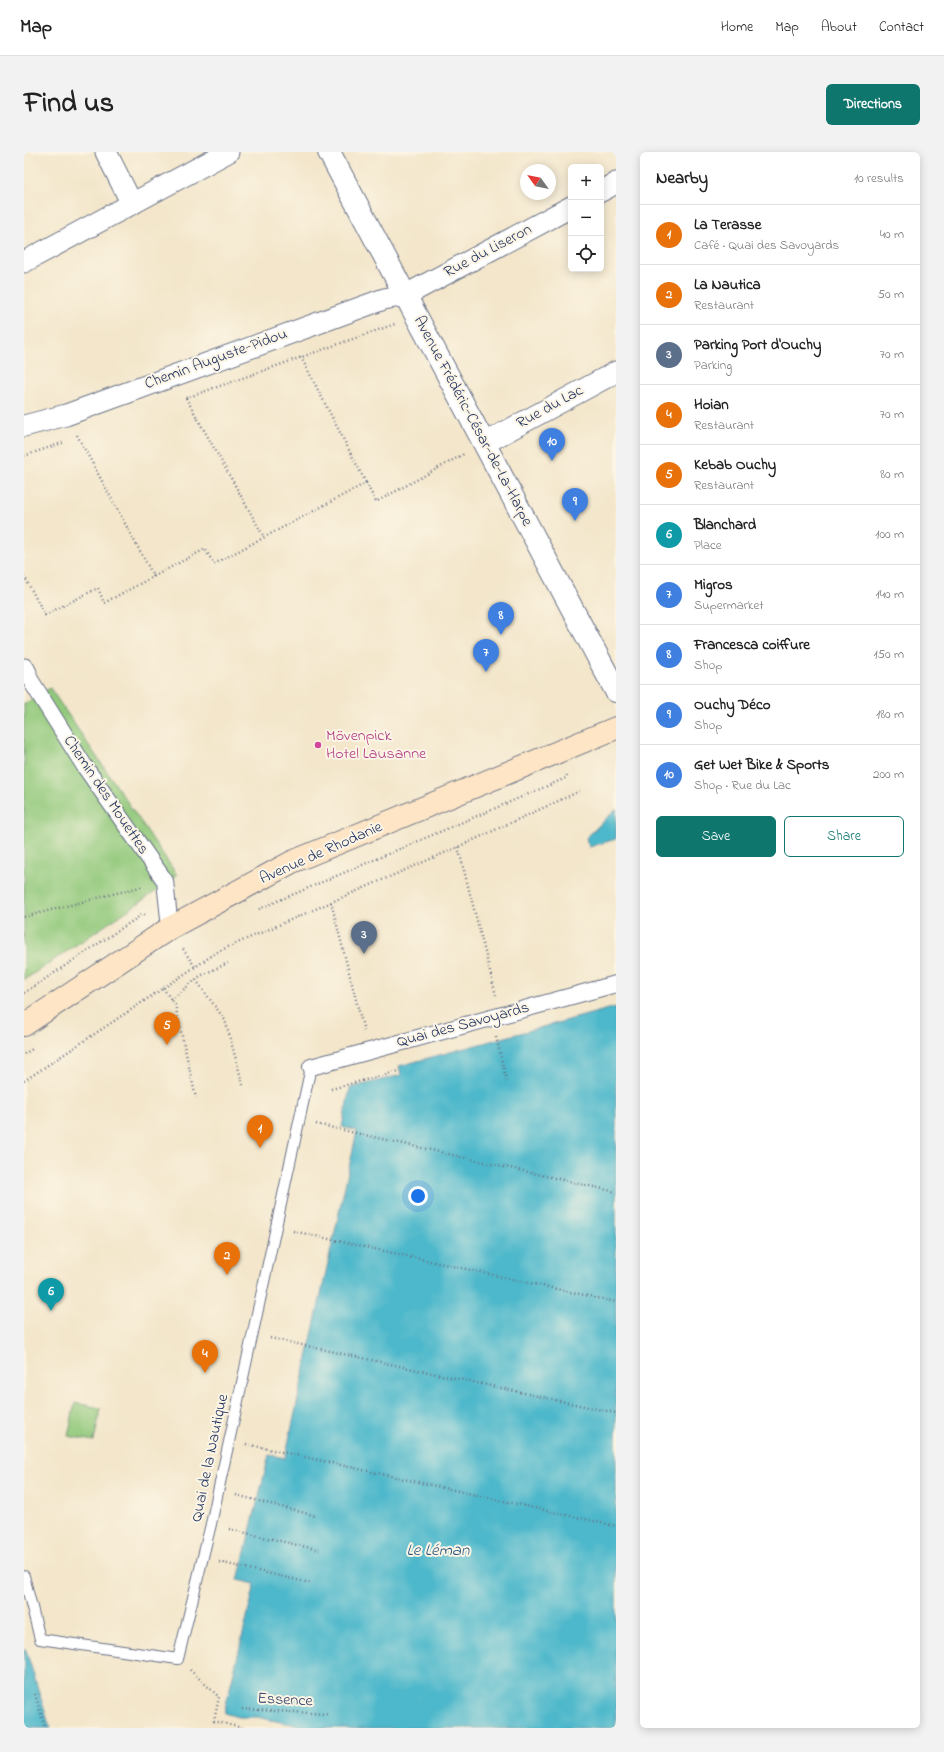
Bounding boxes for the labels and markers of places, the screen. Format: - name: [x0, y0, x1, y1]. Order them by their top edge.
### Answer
- pin: 10: [539, 428, 565, 461]
- pin: 9: [562, 488, 588, 521]
- pin: 8: [488, 602, 514, 635]
- pin: 7: [473, 639, 499, 672]
- place label: Mövenpick Hotel Lausanne: [326, 724, 427, 766]
- marker: Mövenpick Hotel Lausanne: [313, 740, 323, 750]
- pin: 3: [351, 921, 377, 954]
- pin: 5: [154, 1012, 180, 1045]
- pin: 1: [247, 1115, 273, 1148]
- pin: 2: [214, 1242, 240, 1275]
- pin: 6: [38, 1278, 64, 1311]
- pin: 4: [192, 1340, 218, 1373]

